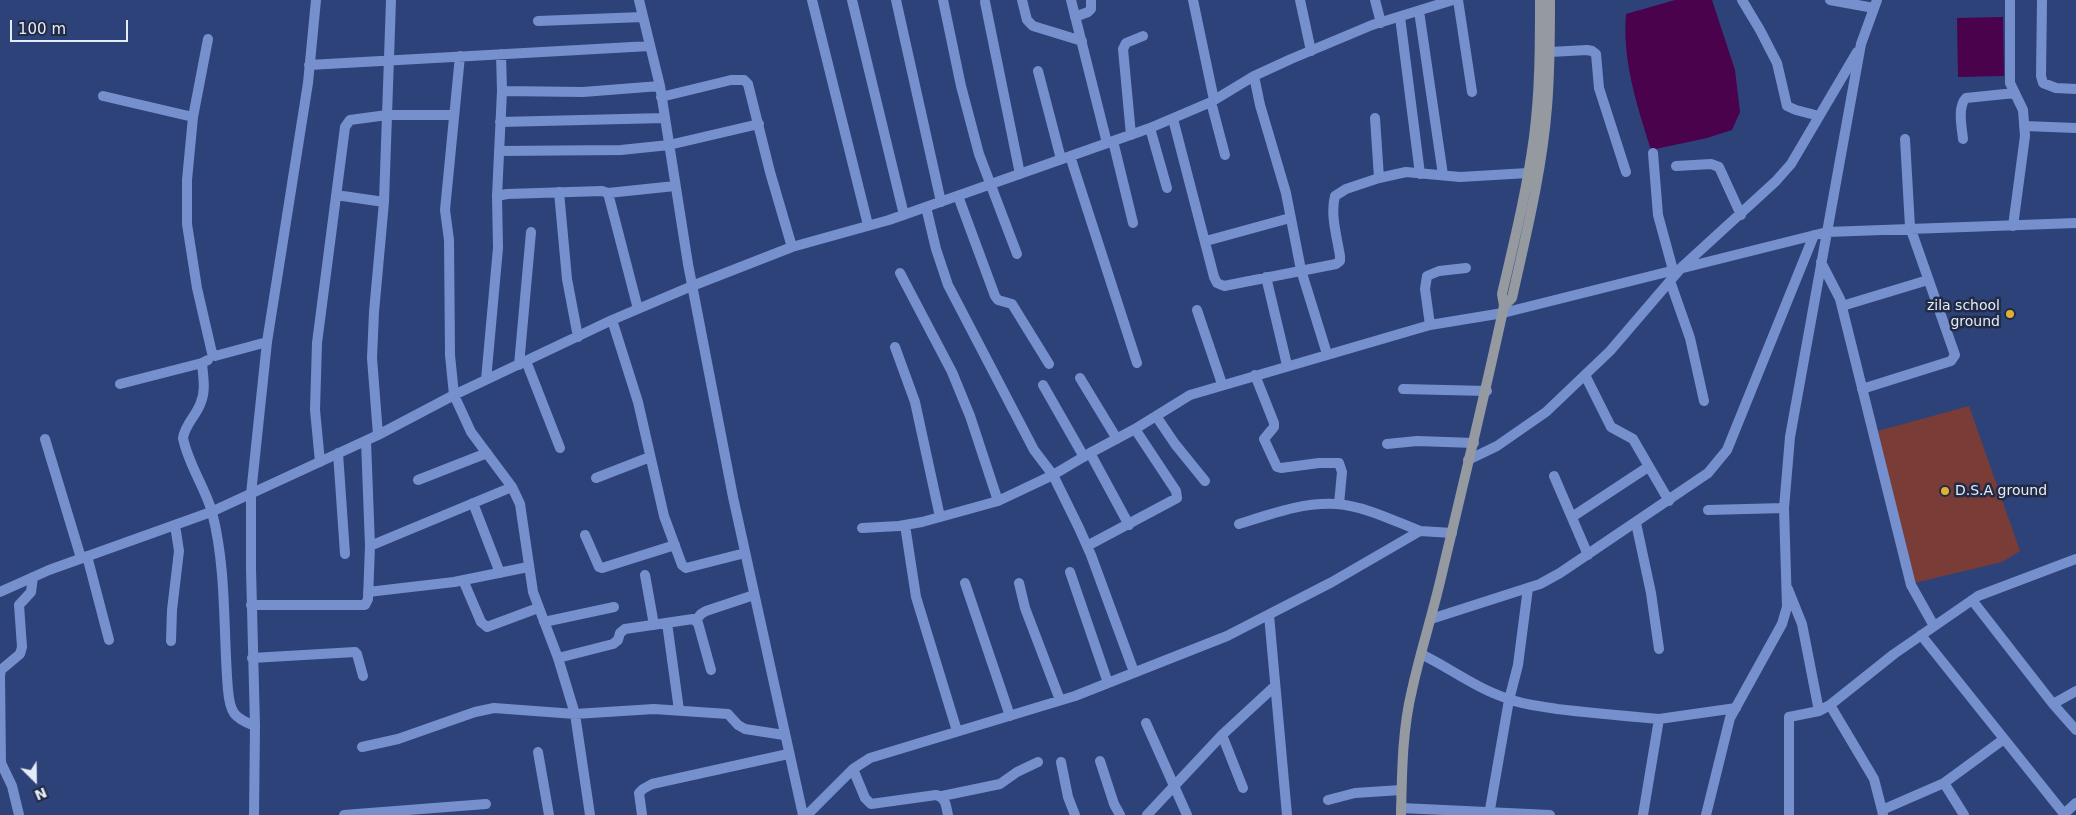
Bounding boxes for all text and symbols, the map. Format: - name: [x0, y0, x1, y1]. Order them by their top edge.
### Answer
- scale bar: [12, 10, 130, 42]
- text: 100 m: [18, 20, 66, 38]
- place label: zila school ground: [1927, 298, 2000, 331]
- marker: zila school ground: [2004, 308, 2016, 320]
- place label: D.S.A ground: [1955, 483, 2047, 499]
- marker: D.S.A ground: [1939, 485, 1951, 497]
- north arrow: [10, 755, 60, 805]
- text: N: [32, 784, 49, 803]

